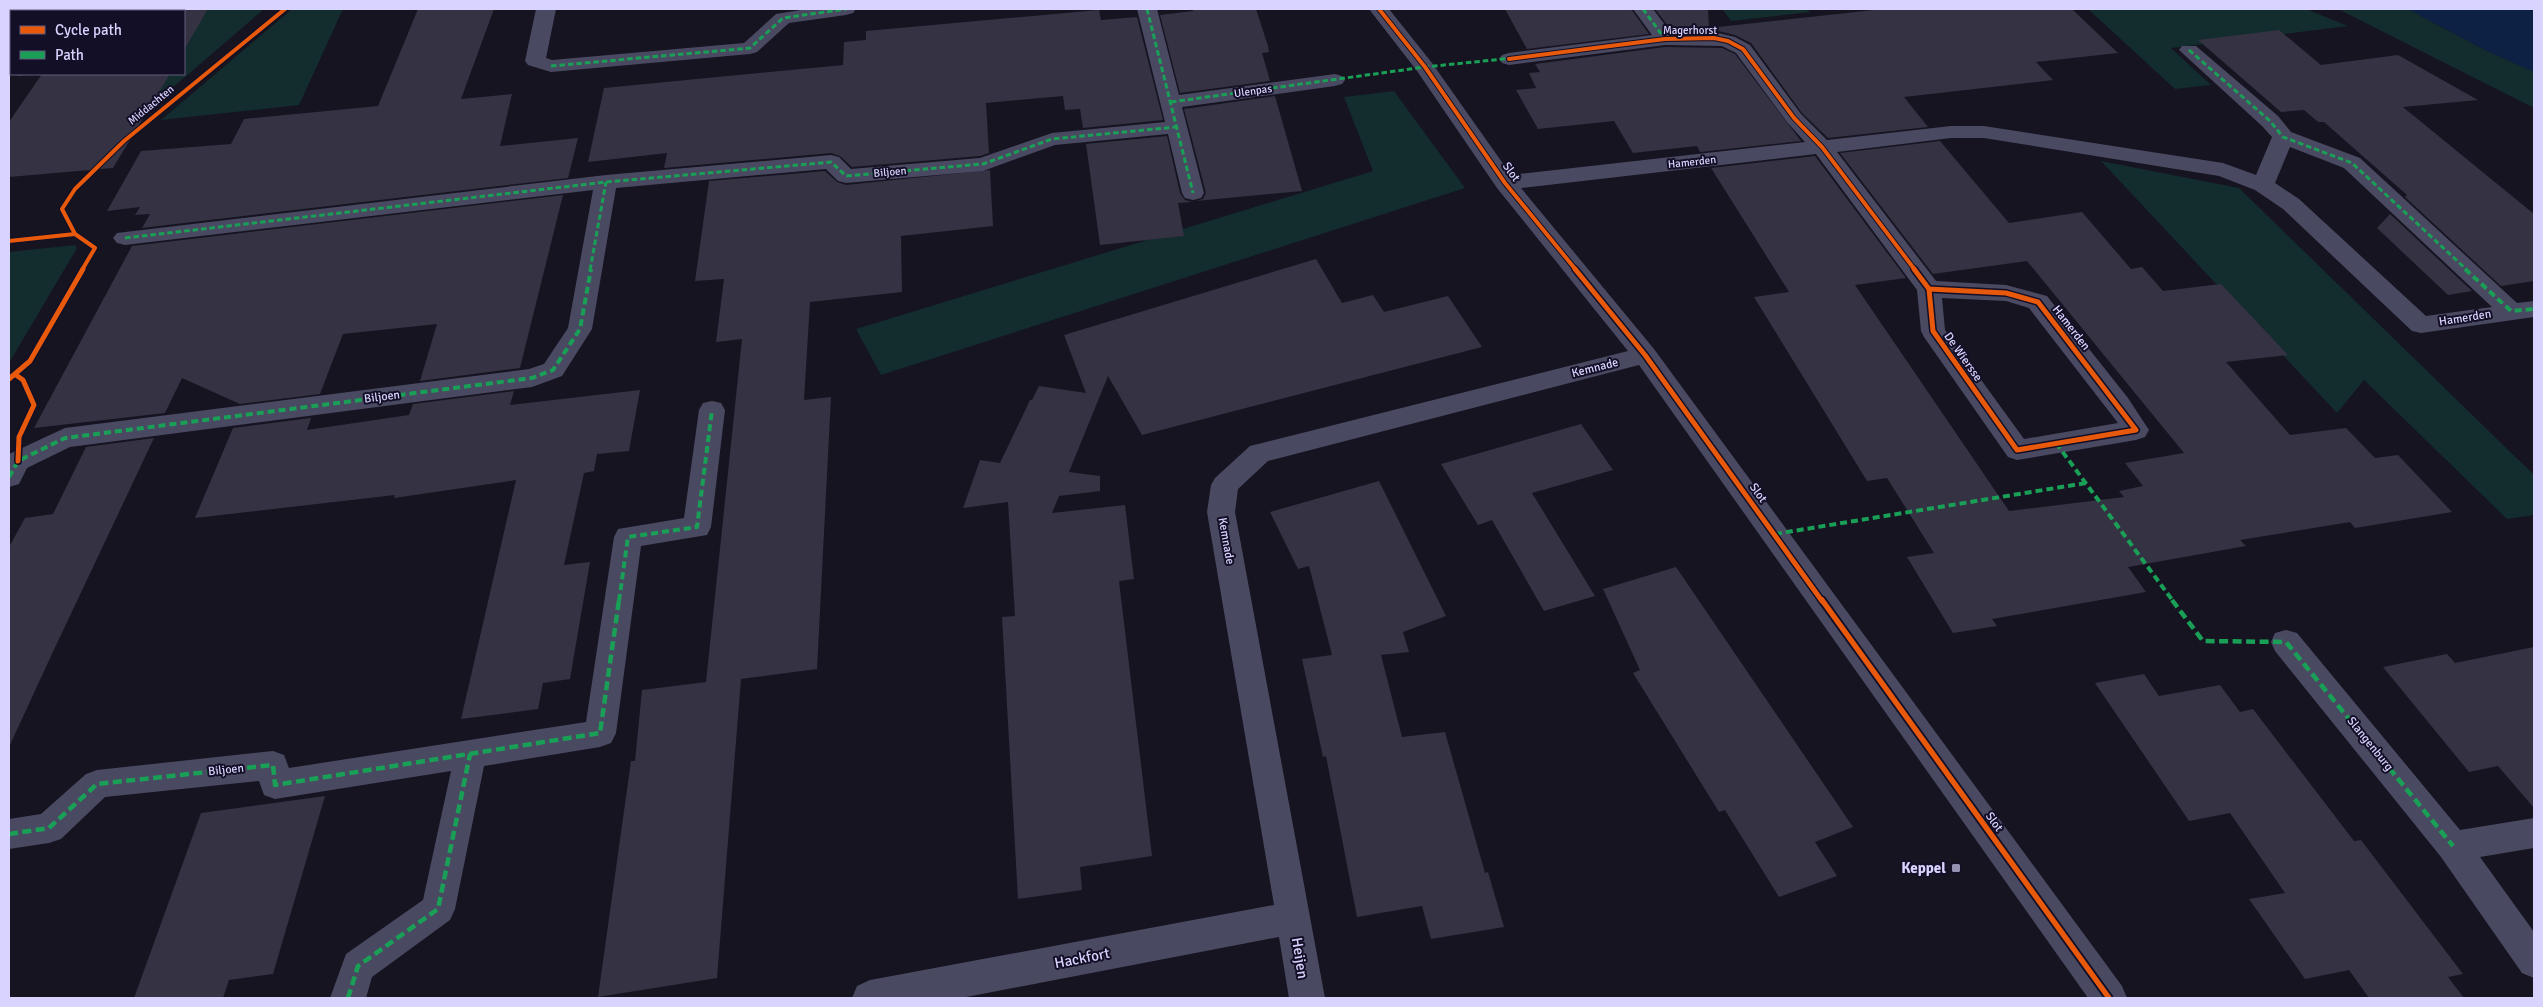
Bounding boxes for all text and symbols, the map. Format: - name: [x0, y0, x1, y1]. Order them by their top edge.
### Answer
- legend: [10, 10, 185, 75]
- text: Cycle path: [55, 21, 122, 39]
- street label: Magerhorst: [1663, 24, 1717, 37]
- text: Path: [55, 46, 84, 64]
- street label: Middachten: [125, 82, 177, 128]
- street label: Ulenpas: [1233, 82, 1273, 100]
- street label: Hamerden: [1667, 153, 1717, 171]
- street label: Slot: [1499, 159, 1523, 185]
- street label: Biljoen: [873, 164, 907, 180]
- street label: Hamerden: [2049, 303, 2093, 353]
- street label: Hamerden: [2438, 306, 2492, 330]
- street label: De Wiersse: [1941, 329, 1985, 385]
- street label: Kemnade: [1570, 355, 1620, 381]
- street label: Biljoen: [363, 387, 401, 407]
- street label: Slot: [1746, 480, 1770, 506]
- street label: Kemnade: [1214, 516, 1238, 566]
- street label: Slangenburg: [2344, 714, 2396, 774]
- street label: Biljoen: [207, 761, 245, 779]
- street label: Slot: [1982, 809, 2006, 835]
- place label: Keppel: [1901, 859, 1946, 877]
- marker: Keppel: [1950, 862, 1962, 874]
- street label: Heijen: [1288, 936, 1312, 980]
- street label: Hackfort: [1053, 944, 1111, 972]

